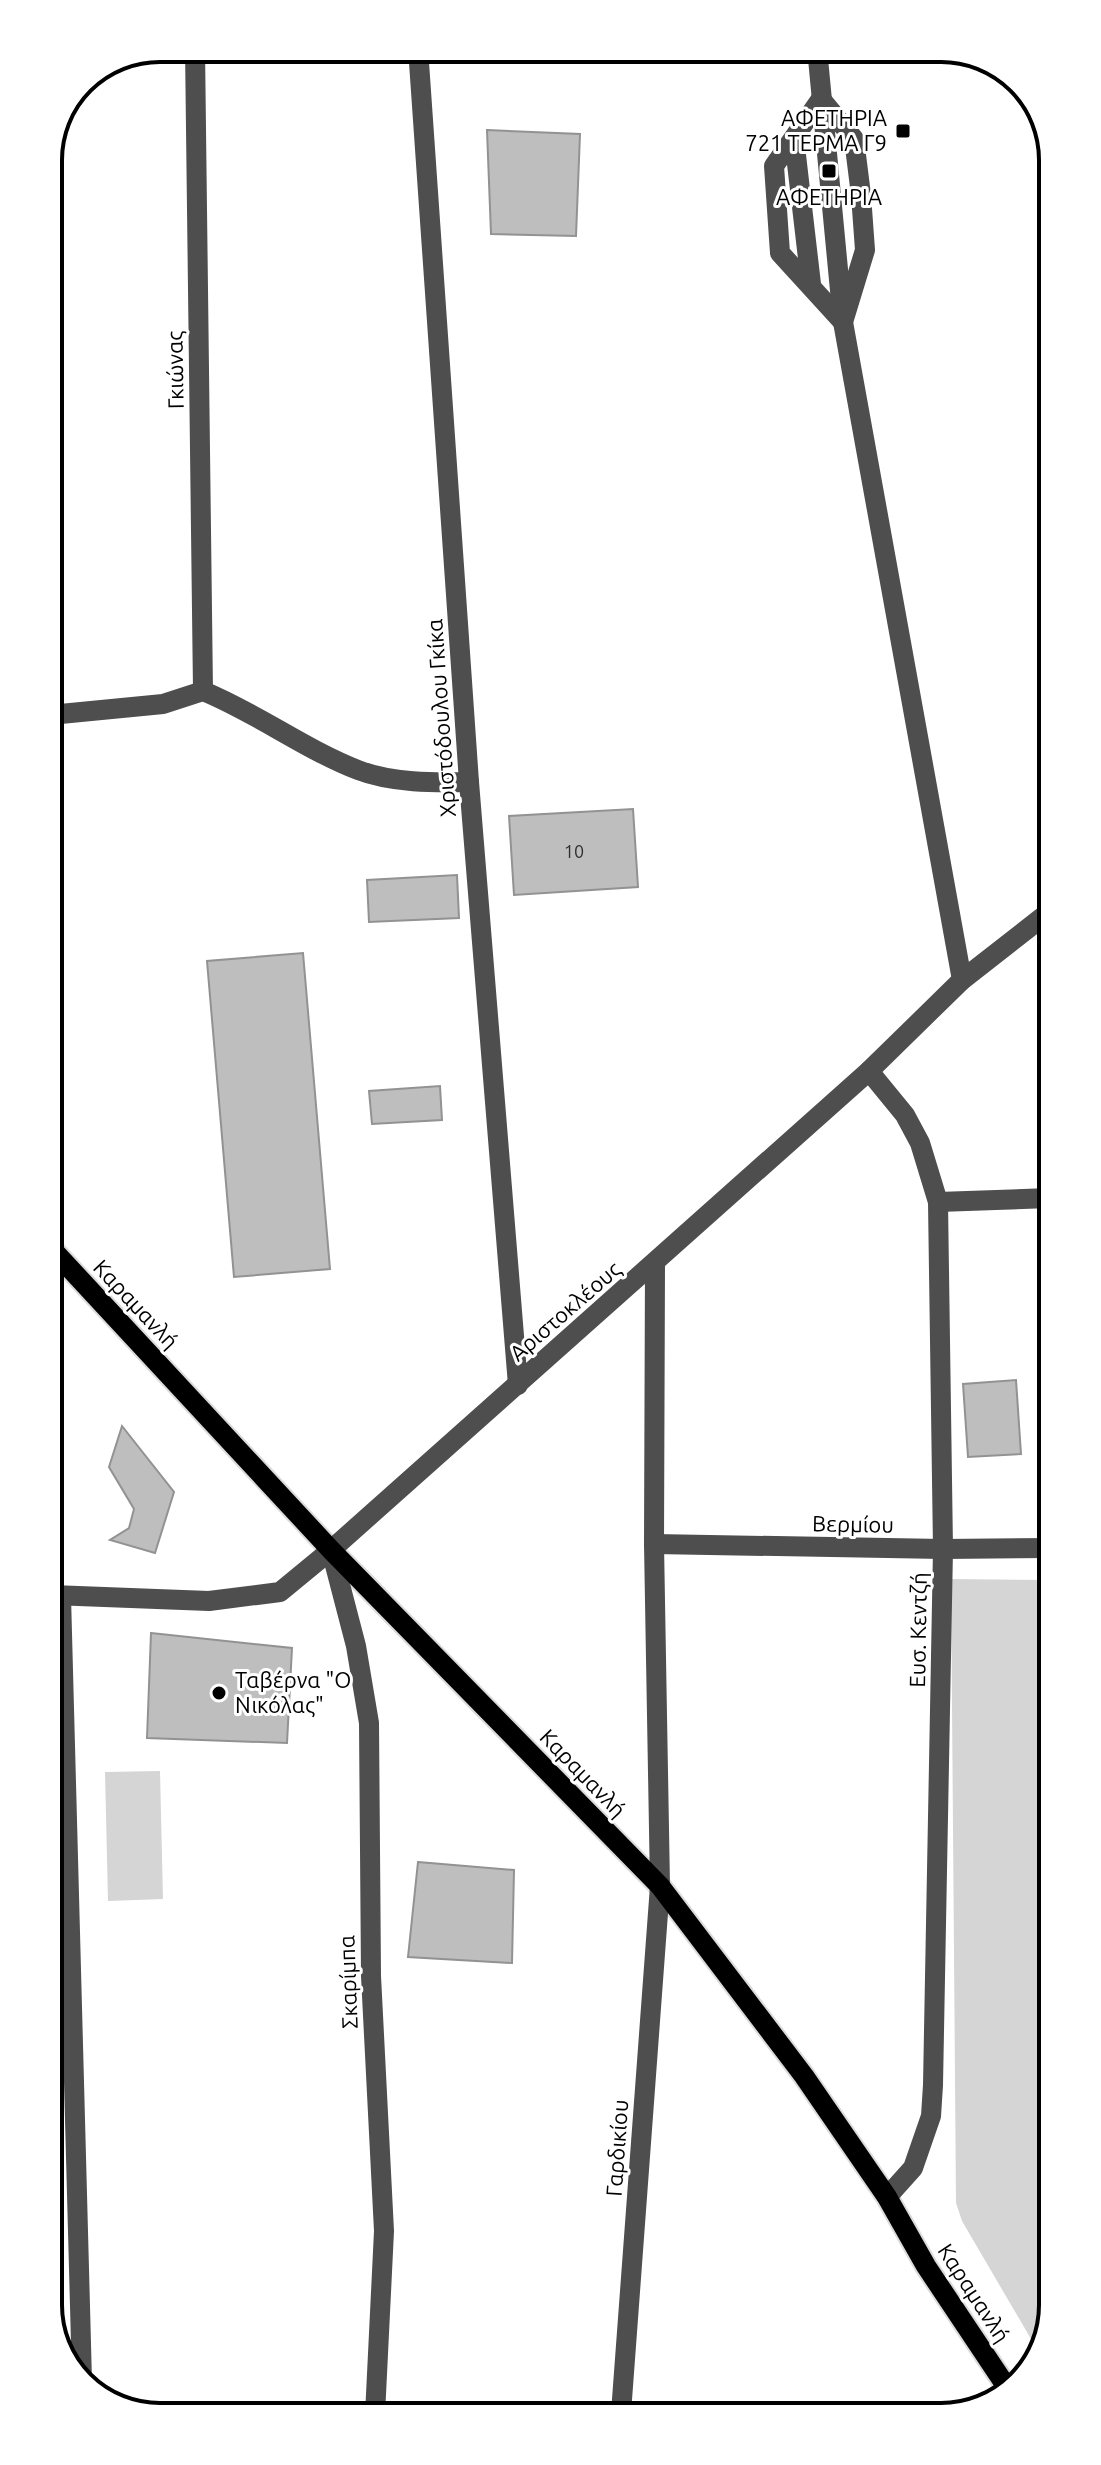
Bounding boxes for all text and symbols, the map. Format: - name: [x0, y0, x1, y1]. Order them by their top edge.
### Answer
- place label: ΑΦΕΤΗΡΙΑ 721 ΤΕΡΜΑ Γ9: [745, 105, 888, 155]
- marker: ΑΦΕΤΗΡΙΑ 721 ΤΕΡΜΑ Γ9: [894, 122, 912, 140]
- marker: ΑΦΕΤΗΡΙΑ: [820, 162, 838, 180]
- place label: ΑΦΕΤΗΡΙΑ: [776, 184, 883, 209]
- street label: Γκιώνας: [161, 331, 189, 409]
- street label: Χριστόδουλου Γκίκα: [421, 618, 460, 818]
- house number: 10: [564, 841, 584, 861]
- street label: Καραμανλή: [89, 1254, 184, 1353]
- street label: Αριστοκλέους: [504, 1256, 626, 1366]
- street label: Βερμίου: [812, 1510, 894, 1537]
- street label: Ευσ. Κεντζή: [904, 1572, 932, 1688]
- place label: Ταβέρνα "Ο Νικόλας": [235, 1667, 351, 1718]
- marker: Ταβέρνα "Ο Νικόλας": [210, 1684, 228, 1702]
- street label: Καραμανλή: [535, 1724, 631, 1822]
- street label: Σκαρίμπα: [333, 1935, 362, 2029]
- street label: Γαρδικίου: [601, 2099, 632, 2197]
- street label: Καραμανλή: [933, 2239, 1015, 2347]

